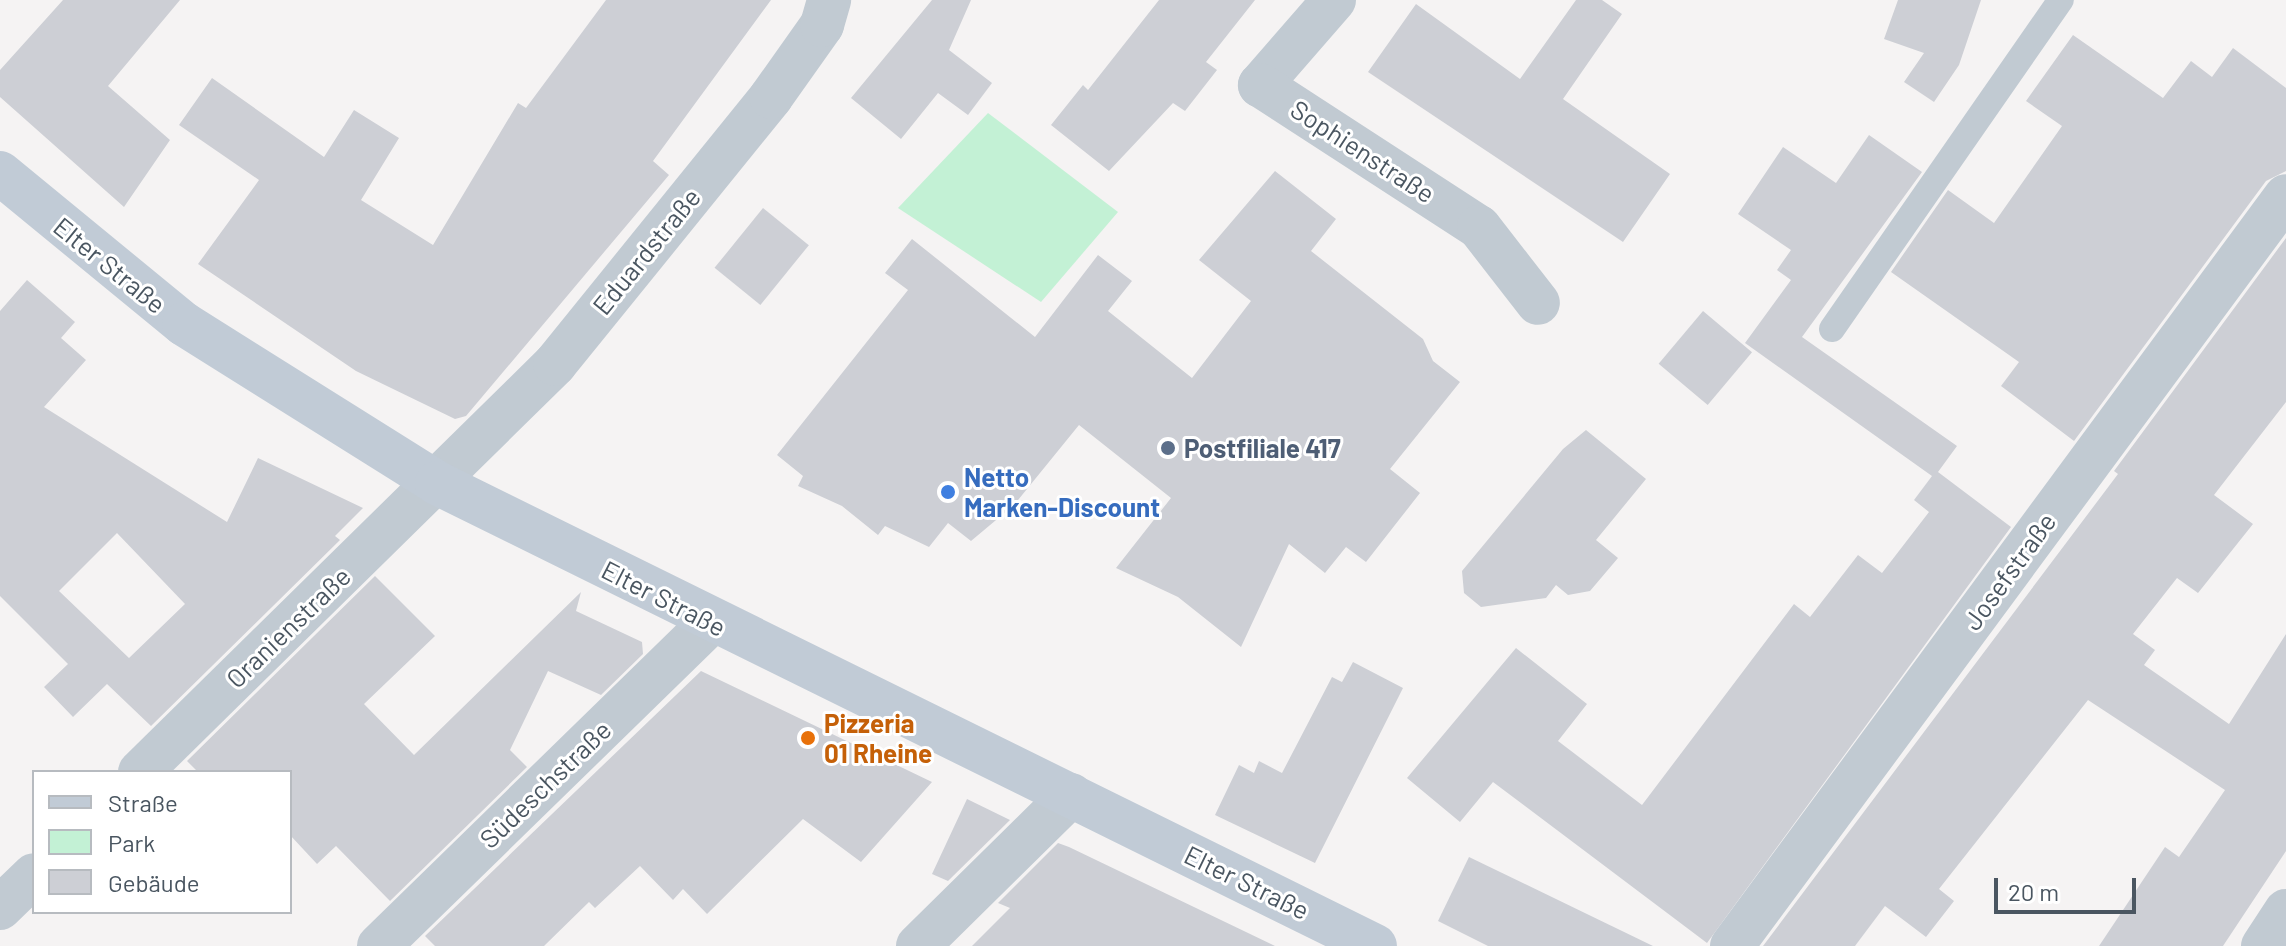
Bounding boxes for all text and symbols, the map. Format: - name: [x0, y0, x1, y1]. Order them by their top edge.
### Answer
- street label: Sophienstraße: [1285, 93, 1441, 209]
- street label: Eduardstraße: [586, 181, 706, 321]
- street label: Elter Straße: [48, 210, 172, 320]
- place label: Postfiliale 417: [1184, 432, 1341, 464]
- marker: Postfiliale 417: [1159, 439, 1177, 457]
- place label: Netto Marken-Discount: [964, 461, 1160, 522]
- marker: Netto Marken-Discount: [939, 483, 957, 501]
- street label: Josefstraße: [1956, 506, 2062, 636]
- street label: Elter Straße: [597, 553, 731, 643]
- street label: Oranienstraße: [219, 560, 357, 694]
- place label: Pizzeria 01 Rheine: [824, 707, 932, 768]
- street label: Südeschstraße: [473, 714, 617, 854]
- marker: Pizzeria 01 Rheine: [799, 729, 817, 747]
- legend: [32, 770, 292, 914]
- text: Straße: [108, 788, 178, 817]
- text: Park: [108, 828, 155, 857]
- street label: Elter Straße: [1179, 838, 1315, 926]
- scale bar: [1998, 862, 2140, 912]
- text: Gebäude: [108, 868, 200, 897]
- text: 20 m: [2008, 877, 2059, 906]

